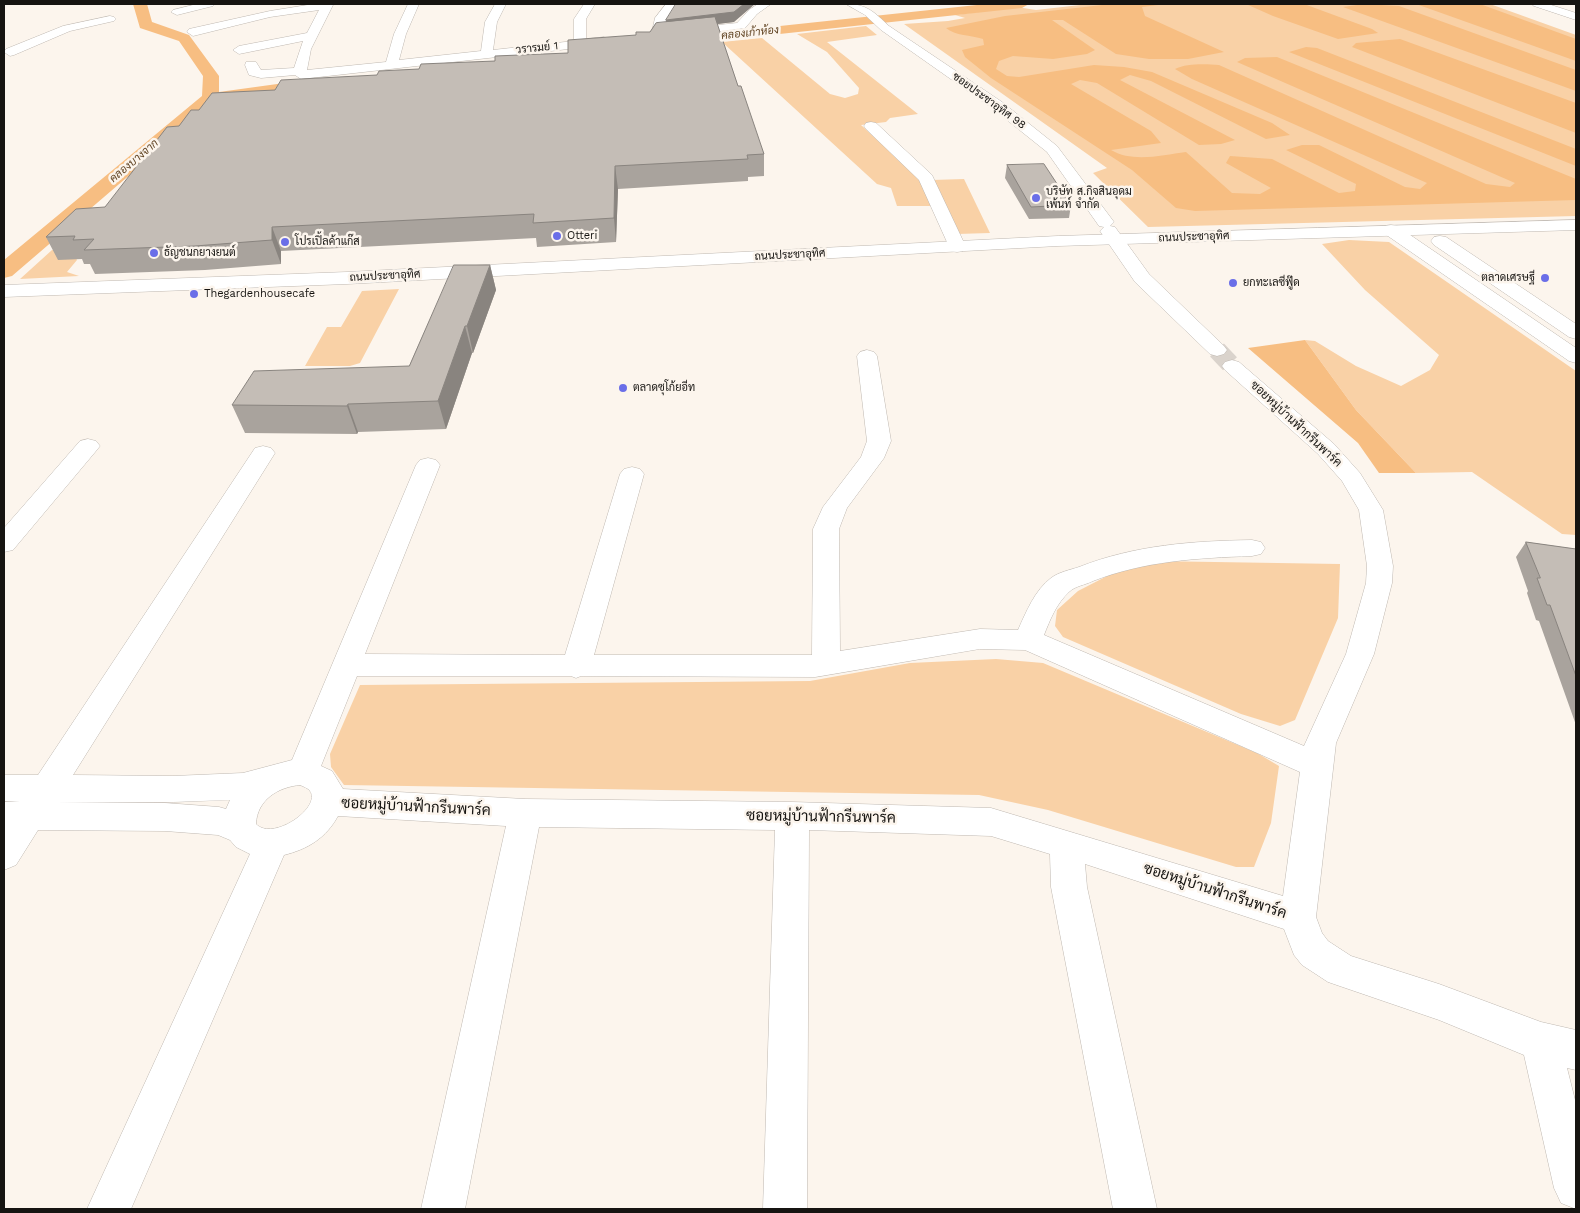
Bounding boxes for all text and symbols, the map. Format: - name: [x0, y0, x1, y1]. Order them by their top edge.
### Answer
- water label: คลองเก้าห้อง: [720, 23, 780, 43]
- street label: วรารมย์ 1: [515, 39, 559, 57]
- street label: ซอยประชาอุทิศ 98: [950, 70, 1028, 132]
- water label: คลองบางจาก: [107, 137, 161, 185]
- place label: บริษัท ส.กิจสินอุดม เพ้นท์ จำกัด: [1046, 185, 1132, 211]
- marker: บริษัท ส.กิจสินอุดม เพ้นท์ จำกัด: [1030, 192, 1042, 204]
- place label: Otteri: [567, 229, 598, 243]
- street label: ถนนประชาอุทิศ: [1158, 229, 1230, 245]
- marker: Otteri: [551, 230, 563, 242]
- place label: โปรเปิ้ลค้าแก๊ส: [295, 235, 360, 249]
- marker: โปรเปิ้ลค้าแก๊ส: [279, 236, 291, 248]
- place label: ธัญชนกยางยนต์: [164, 246, 236, 260]
- marker: ธัญชนกยางยนต์: [148, 247, 160, 259]
- street label: ถนนประชาอุทิศ: [754, 247, 826, 263]
- street label: ถนนประชาอุทิศ: [349, 268, 421, 284]
- place label: ตลาดเศรษฐี: [1481, 271, 1535, 285]
- marker: ตลาดเศรษฐี: [1539, 272, 1551, 284]
- place label: ยกทะเลซีฟู๊ด: [1243, 276, 1300, 290]
- marker: ยกทะเลซีฟู๊ด: [1227, 277, 1239, 289]
- place label: Thegardenhousecafe: [204, 287, 315, 301]
- marker: Thegardenhousecafe: [188, 288, 200, 300]
- street label: ซอยหมู่บ้านฟ้ากรีนพาร์ค: [1247, 378, 1345, 470]
- place label: ตลาดซุโก้ยอีท: [633, 381, 695, 395]
- marker: ตลาดซุโก้ยอีท: [617, 382, 629, 394]
- street label: ซอยหมู่บ้านฟ้ากรีนพาร์ค: [341, 794, 491, 820]
- street label: ซอยหมู่บ้านฟ้ากรีนพาร์ค: [746, 807, 896, 827]
- street label: ซอยหมู่บ้านฟ้ากรีนพาร์ค: [1141, 859, 1289, 923]

